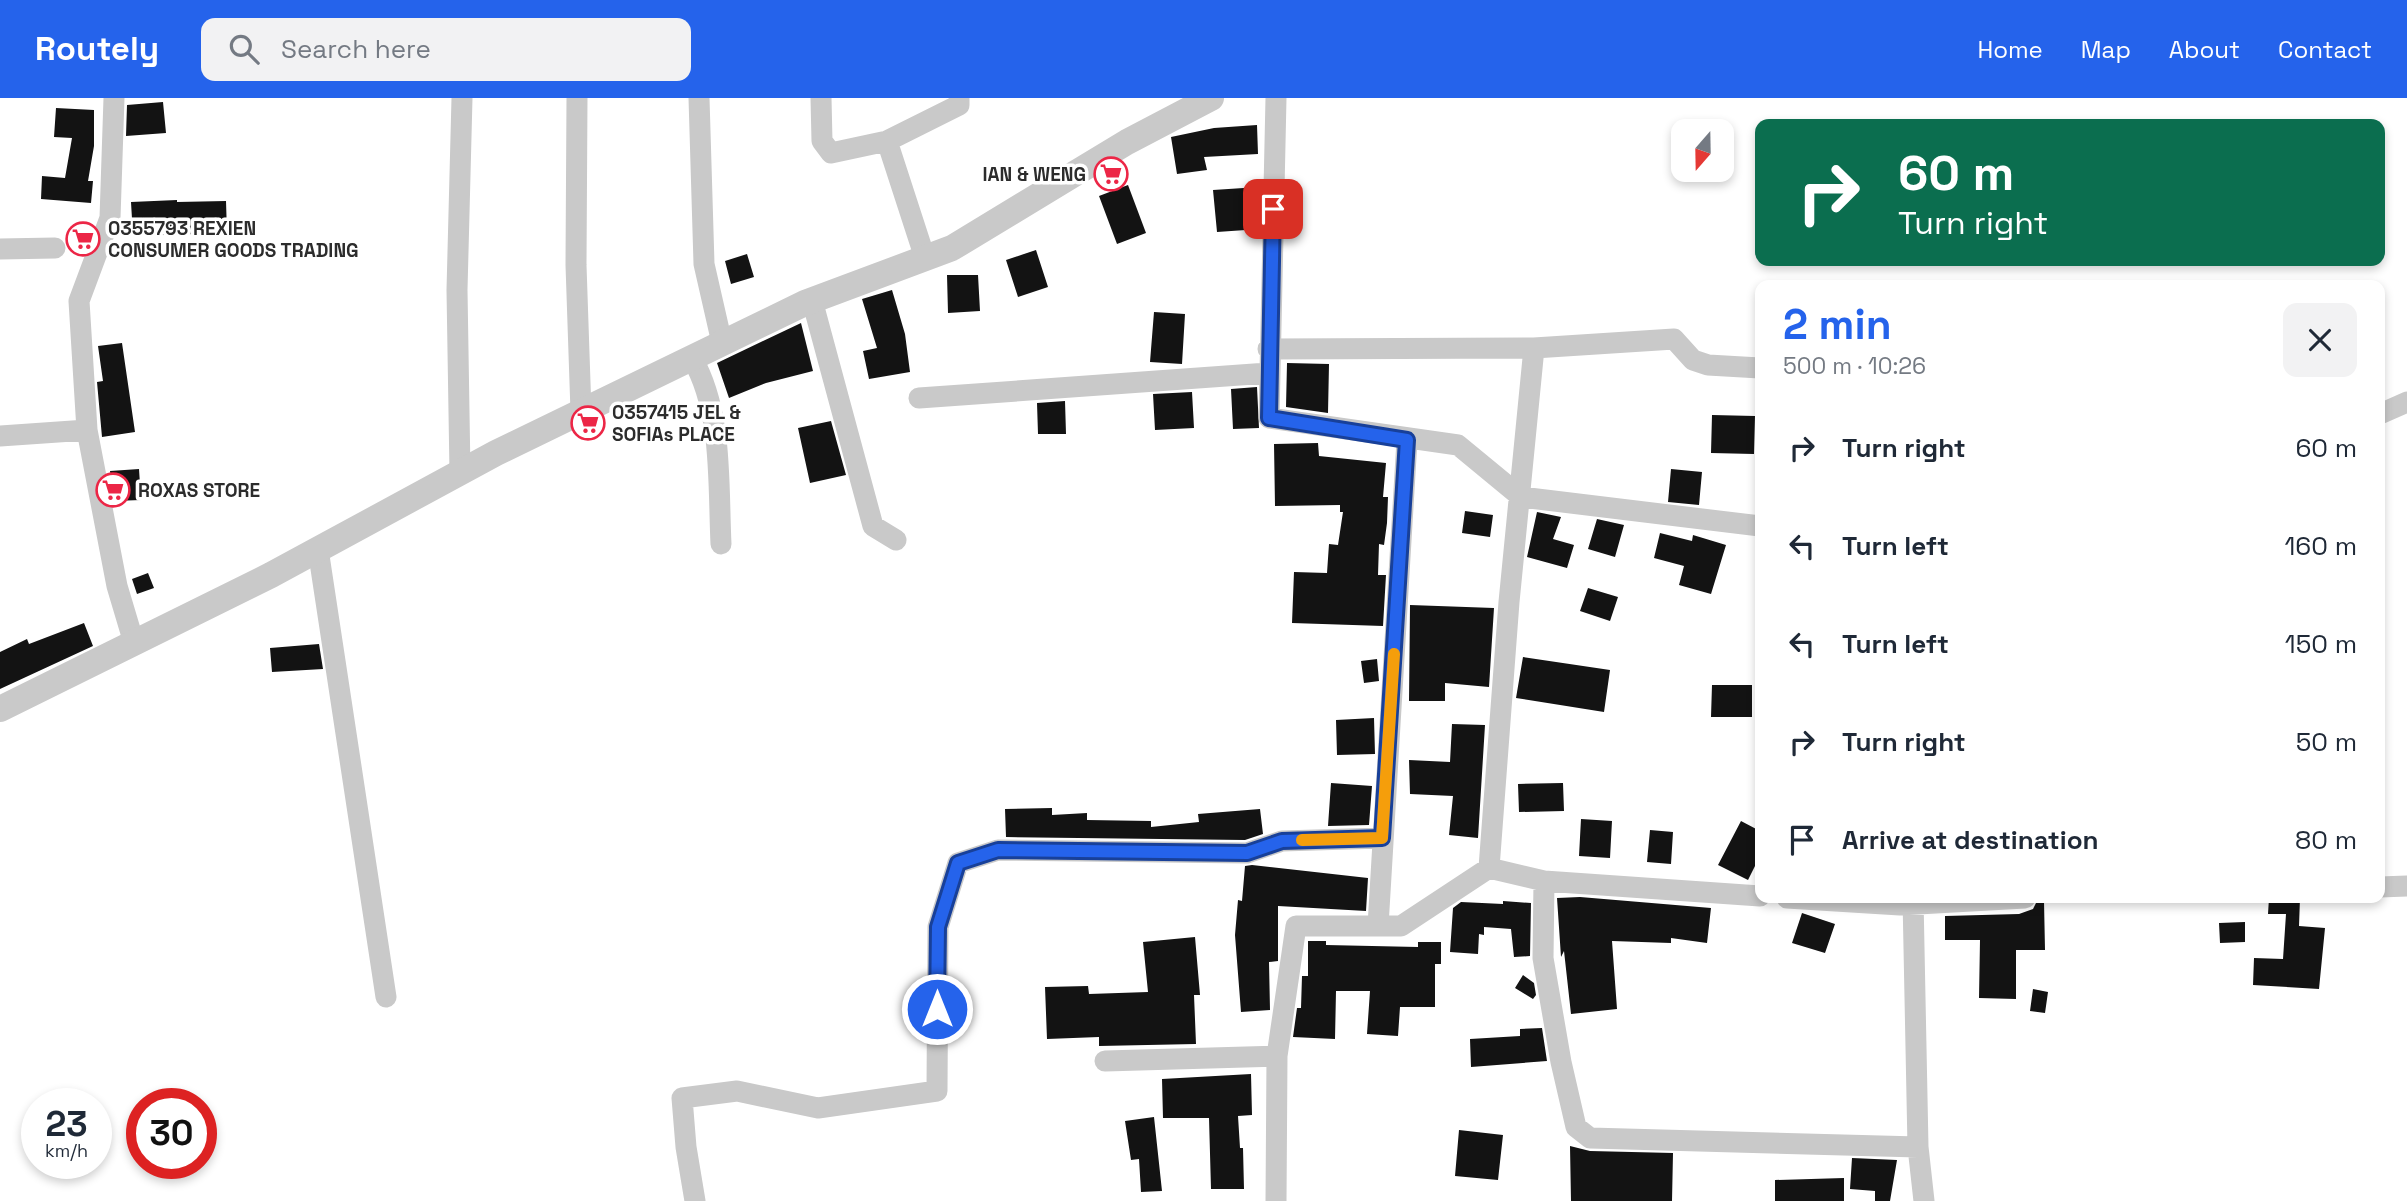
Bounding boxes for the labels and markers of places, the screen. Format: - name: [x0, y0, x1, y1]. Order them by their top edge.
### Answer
- supermarket icon: IAN & WENG: [1092, 155, 1130, 193]
- place label: IAN & WENG: [983, 162, 1086, 187]
- pin: [1243, 179, 1303, 239]
- place label: 0355793 REXIEN CONSUMER GOODS TRADING: [108, 216, 359, 263]
- supermarket icon: 0355793 REXIEN CONSUMER GOODS TRADING: [64, 220, 102, 258]
- place label: 0357415 JEL & SOFIAs PLACE: [612, 400, 741, 447]
- supermarket icon: 0357415 JEL & SOFIAs PLACE: [569, 404, 607, 442]
- supermarket icon: ROXAS STORE: [94, 471, 132, 509]
- place label: ROXAS STORE: [138, 478, 260, 503]

